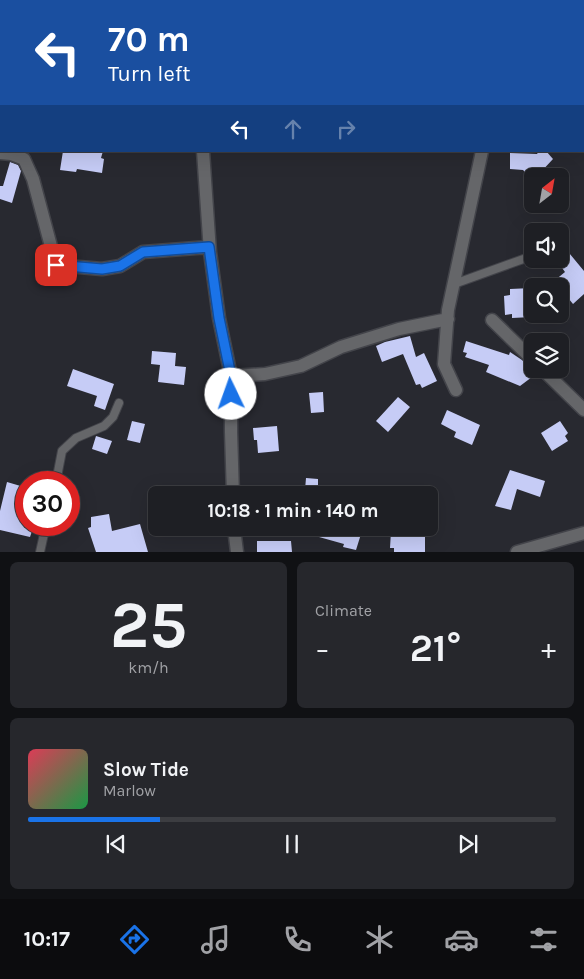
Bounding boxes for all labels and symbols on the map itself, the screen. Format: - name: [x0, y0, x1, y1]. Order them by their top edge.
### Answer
- north arrow: [524, 168, 569, 212]
- pin: [35, 244, 77, 286]
- position arrow: [204, 367, 256, 419]
- speed limit sign: 30: [15, 471, 80, 536]

